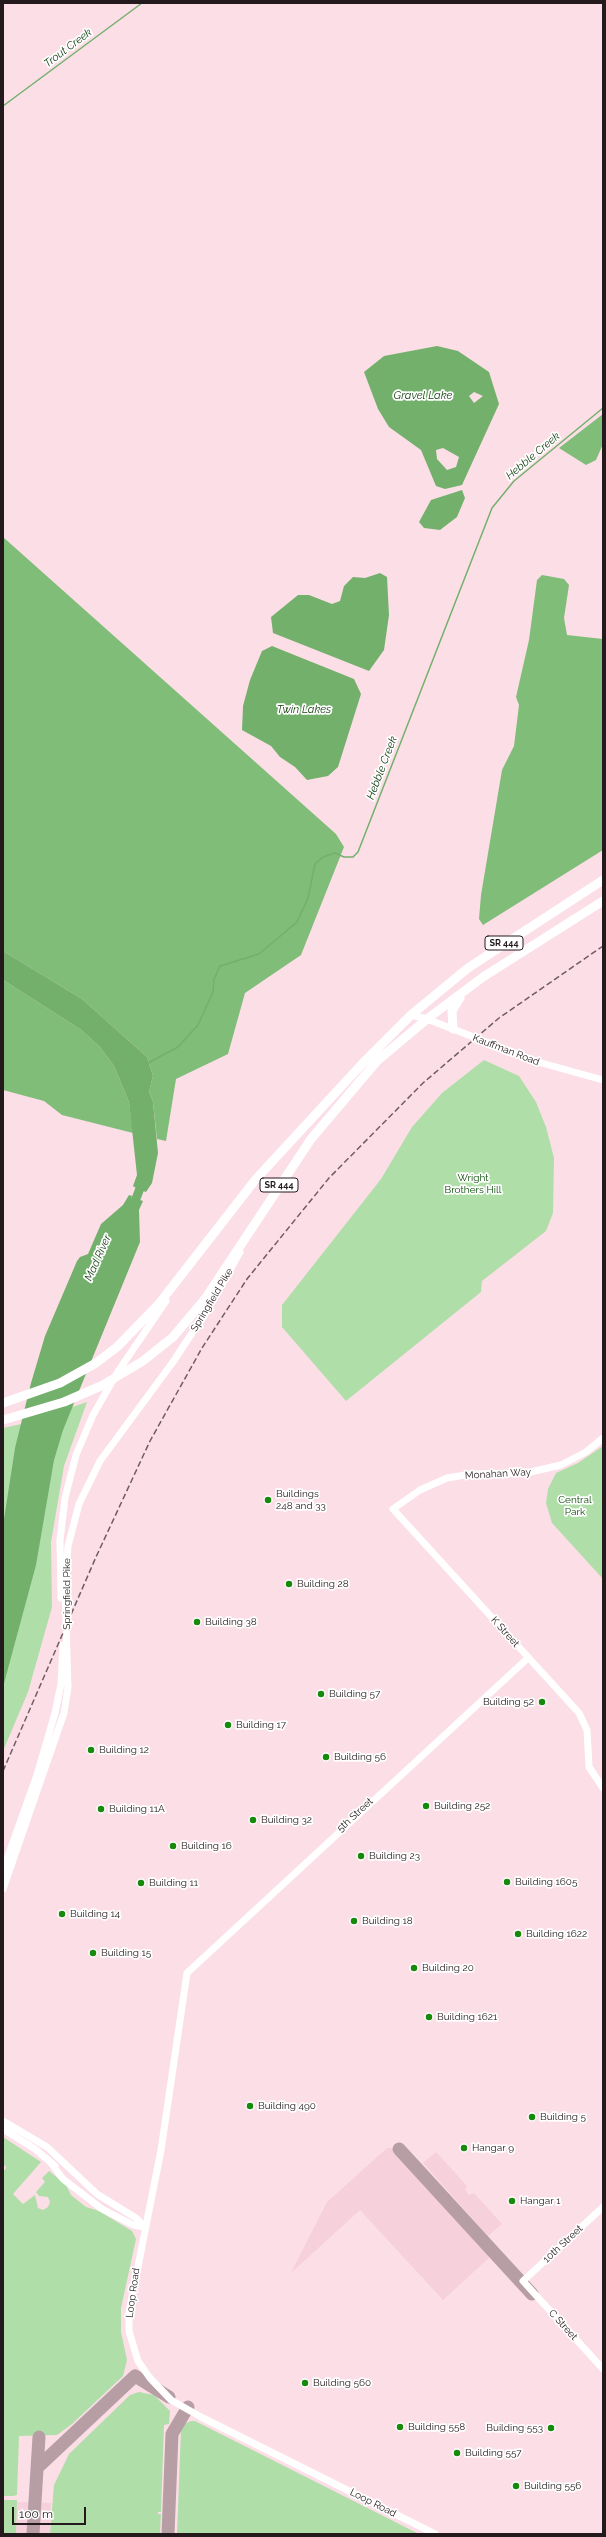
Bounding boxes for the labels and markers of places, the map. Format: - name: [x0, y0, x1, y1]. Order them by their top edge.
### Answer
- place label: Buildings 248 and 33: [276, 1488, 326, 1512]
- marker: Buildings 248 and 33: [263, 1495, 273, 1505]
- place label: Building 28: [297, 1578, 349, 1590]
- marker: Building 28: [284, 1579, 294, 1589]
- place label: Building 38: [205, 1616, 257, 1628]
- marker: Building 38: [192, 1617, 202, 1627]
- place label: Building 57: [329, 1688, 380, 1700]
- marker: Building 57: [316, 1689, 326, 1699]
- place label: Building 52: [483, 1696, 534, 1708]
- marker: Building 52: [537, 1697, 547, 1707]
- place label: Building 17: [236, 1719, 286, 1731]
- marker: Building 17: [223, 1720, 233, 1730]
- place label: Building 12: [99, 1744, 149, 1756]
- marker: Building 12: [86, 1745, 96, 1755]
- place label: Building 56: [334, 1751, 386, 1763]
- marker: Building 56: [321, 1752, 331, 1762]
- place label: Building 252: [434, 1800, 490, 1812]
- marker: Building 252: [421, 1801, 431, 1811]
- place label: Building 11A: [109, 1803, 165, 1815]
- marker: Building 11A: [96, 1804, 106, 1814]
- place label: Building 32: [261, 1814, 312, 1826]
- marker: Building 32: [248, 1815, 258, 1825]
- place label: Building 16: [181, 1840, 232, 1852]
- marker: Building 16: [168, 1841, 178, 1851]
- place label: Building 23: [369, 1850, 420, 1862]
- marker: Building 23: [356, 1851, 366, 1861]
- place label: Building 1605: [515, 1876, 577, 1888]
- place label: Building 11: [149, 1877, 198, 1889]
- marker: Building 1605: [502, 1877, 512, 1887]
- marker: Building 11: [136, 1878, 146, 1888]
- place label: Building 14: [70, 1908, 120, 1920]
- marker: Building 14: [57, 1909, 67, 1919]
- place label: Building 18: [362, 1915, 413, 1927]
- marker: Building 18: [349, 1916, 359, 1926]
- place label: Building 1622: [526, 1928, 587, 1940]
- marker: Building 1622: [513, 1929, 523, 1939]
- place label: Building 15: [101, 1947, 151, 1959]
- marker: Building 15: [88, 1948, 98, 1958]
- place label: Building 20: [422, 1962, 474, 1974]
- marker: Building 20: [409, 1963, 419, 1973]
- place label: Building 1621: [437, 2011, 497, 2023]
- marker: Building 1621: [424, 2012, 434, 2022]
- place label: Building 490: [258, 2100, 316, 2112]
- marker: Building 490: [245, 2101, 255, 2111]
- place label: Building 5: [540, 2111, 586, 2123]
- marker: Building 5: [527, 2112, 537, 2122]
- place label: Hangar 9: [472, 2142, 514, 2154]
- marker: Hangar 9: [459, 2143, 469, 2153]
- place label: Hangar 1: [520, 2195, 561, 2207]
- marker: Hangar 1: [507, 2196, 517, 2206]
- place label: Building 560: [313, 2377, 371, 2389]
- marker: Building 560: [300, 2378, 310, 2388]
- place label: Building 558: [408, 2421, 465, 2433]
- marker: Building 558: [395, 2422, 405, 2432]
- place label: Building 553: [486, 2422, 543, 2434]
- marker: Building 553: [546, 2423, 556, 2433]
- place label: Building 557: [465, 2447, 522, 2459]
- marker: Building 557: [452, 2448, 462, 2458]
- place label: Building 556: [524, 2480, 581, 2492]
- marker: Building 556: [511, 2481, 521, 2491]

